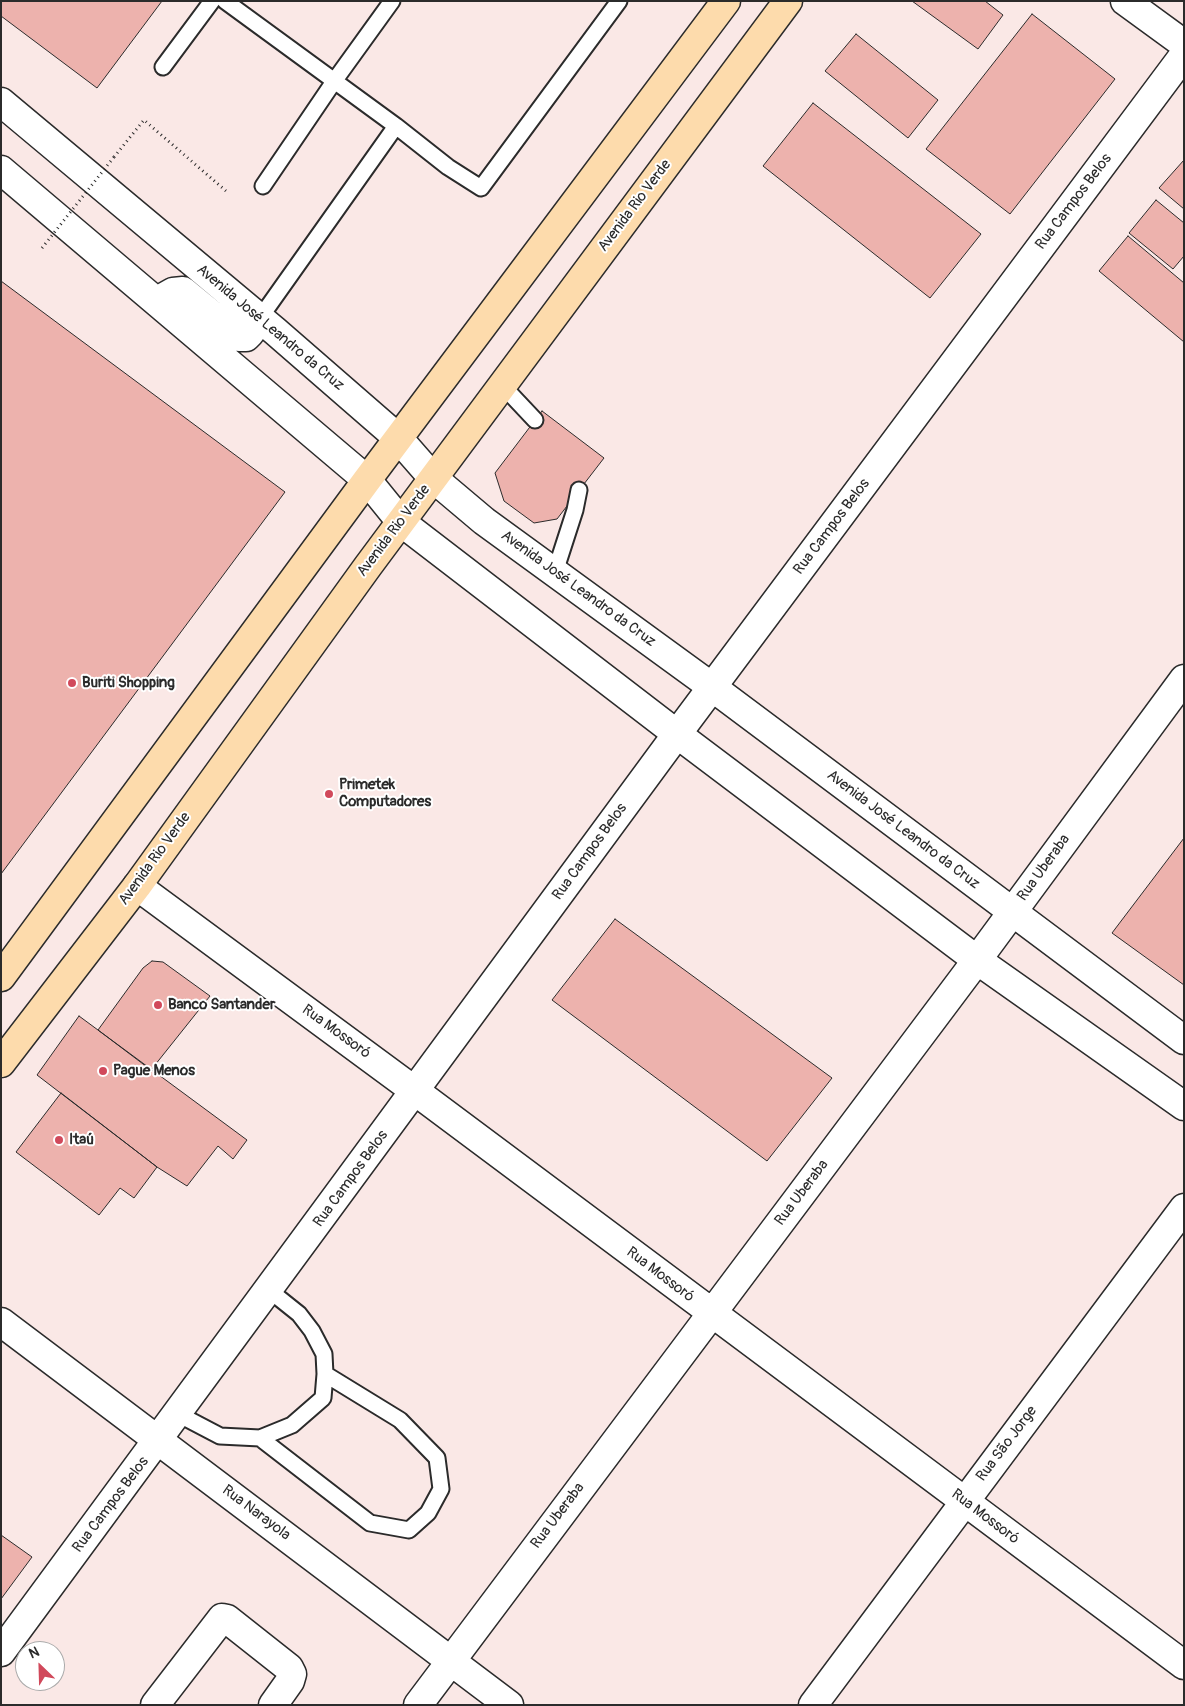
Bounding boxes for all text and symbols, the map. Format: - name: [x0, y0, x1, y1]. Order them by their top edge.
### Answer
- street label: Rua Campos Belos: [1032, 151, 1116, 253]
- street label: Avenida Rio Verde: [595, 156, 675, 256]
- street label: Avenida José Leandro da Cruz: [193, 261, 347, 395]
- street label: Rua Campos Belos: [790, 476, 874, 578]
- street label: Avenida Rio Verde: [354, 481, 434, 581]
- street label: Avenida José Leandro da Cruz: [497, 527, 659, 651]
- place label: Buriti Shopping: [82, 674, 175, 692]
- marker: Buriti Shopping: [66, 677, 78, 689]
- street label: Avenida José Leandro da Cruz: [823, 767, 983, 893]
- place label: Primetek Computadores: [339, 776, 431, 811]
- marker: Primetek Computadores: [323, 788, 335, 800]
- street label: Rua Campos Belos: [549, 800, 631, 904]
- street label: Avenida Rio Verde: [115, 809, 195, 909]
- street label: Rua Uberaba: [1014, 831, 1074, 905]
- place label: Banco Santander: [168, 996, 275, 1014]
- marker: Banco Santander: [152, 999, 164, 1011]
- street label: Rua Mossoró: [298, 1001, 374, 1063]
- place label: Pague Menos: [113, 1062, 195, 1080]
- marker: Pague Menos: [97, 1065, 109, 1077]
- street label: Rua Campos Belos: [310, 1127, 392, 1231]
- place label: Itaú: [69, 1131, 94, 1149]
- marker: Itaú: [53, 1134, 65, 1146]
- street label: Rua Uberaba: [771, 1157, 833, 1229]
- street label: Rua Mossoró: [623, 1244, 697, 1306]
- street label: Rua São Jorge: [973, 1403, 1041, 1485]
- street label: Rua Campos Belos: [69, 1454, 153, 1556]
- street label: Rua Uberaba: [527, 1480, 589, 1552]
- street label: Rua Narayola: [218, 1481, 294, 1545]
- street label: Rua Mossoró: [948, 1486, 1022, 1548]
- north arrow: [15, 1641, 65, 1691]
- text: N: [26, 1643, 42, 1662]

